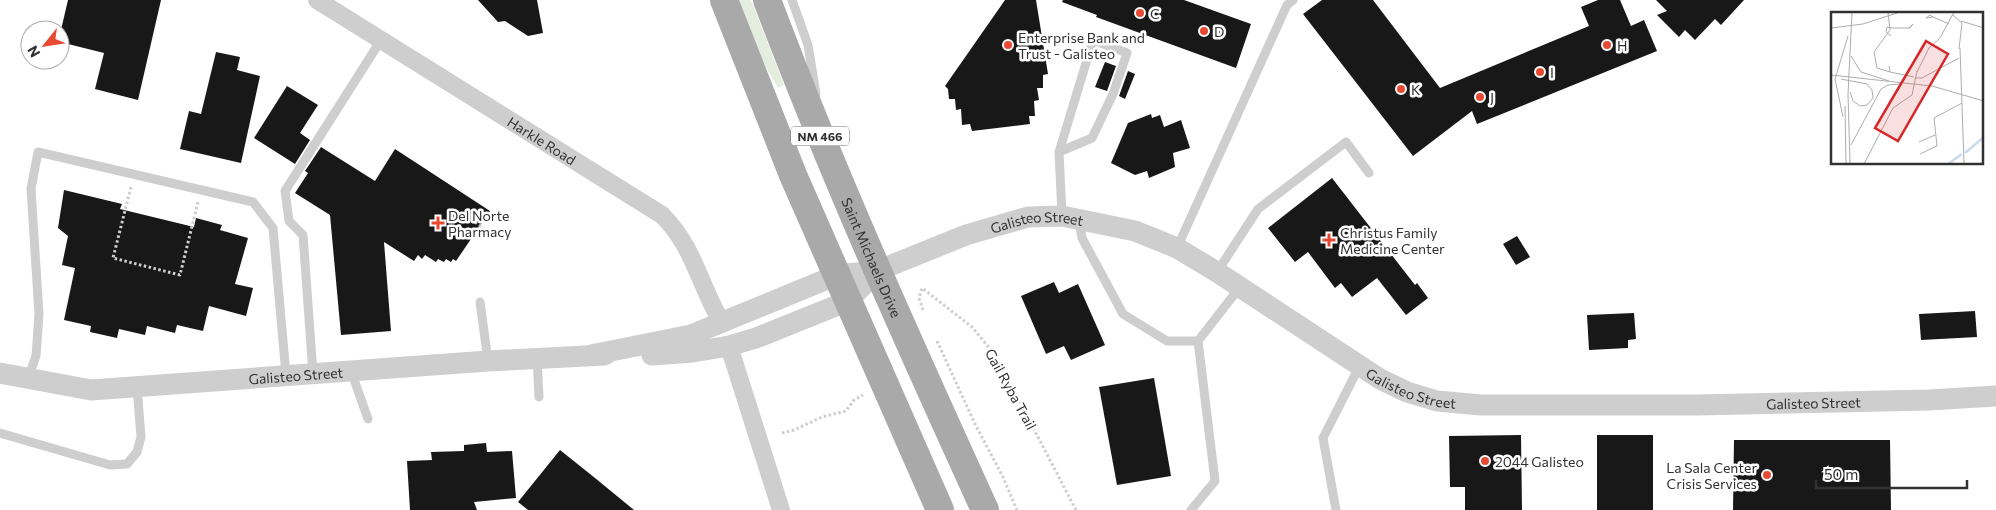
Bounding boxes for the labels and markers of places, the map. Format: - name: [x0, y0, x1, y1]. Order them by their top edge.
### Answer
- place label: C: [1150, 5, 1160, 22]
- marker: C: [1134, 7, 1146, 19]
- place label: D: [1214, 23, 1224, 40]
- marker: D: [1198, 25, 1210, 37]
- place label: Enterprise Bank and Trust - Galisteo: [1018, 29, 1145, 62]
- place label: H: [1617, 37, 1628, 54]
- marker: Enterprise Bank and Trust - Galisteo: [1002, 39, 1014, 51]
- marker: H: [1601, 39, 1613, 51]
- place label: I: [1550, 64, 1554, 81]
- marker: I: [1534, 66, 1546, 78]
- place label: K: [1411, 81, 1420, 98]
- marker: K: [1395, 83, 1407, 95]
- place label: J: [1490, 89, 1494, 106]
- marker: J: [1474, 91, 1486, 103]
- place label: Del Norte Pharmacy: [448, 207, 511, 240]
- marker: Del Norte Pharmacy: [432, 217, 444, 229]
- place label: Christus Family Medicine Center: [1340, 224, 1445, 257]
- marker: Christus Family Medicine Center: [1322, 233, 1336, 247]
- place label: 2044 Galisteo: [1495, 453, 1584, 470]
- marker: 2044 Galisteo: [1479, 455, 1491, 467]
- place label: La Sala Center Crisis Services: [1666, 459, 1757, 492]
- marker: La Sala Center Crisis Services: [1761, 469, 1773, 481]

